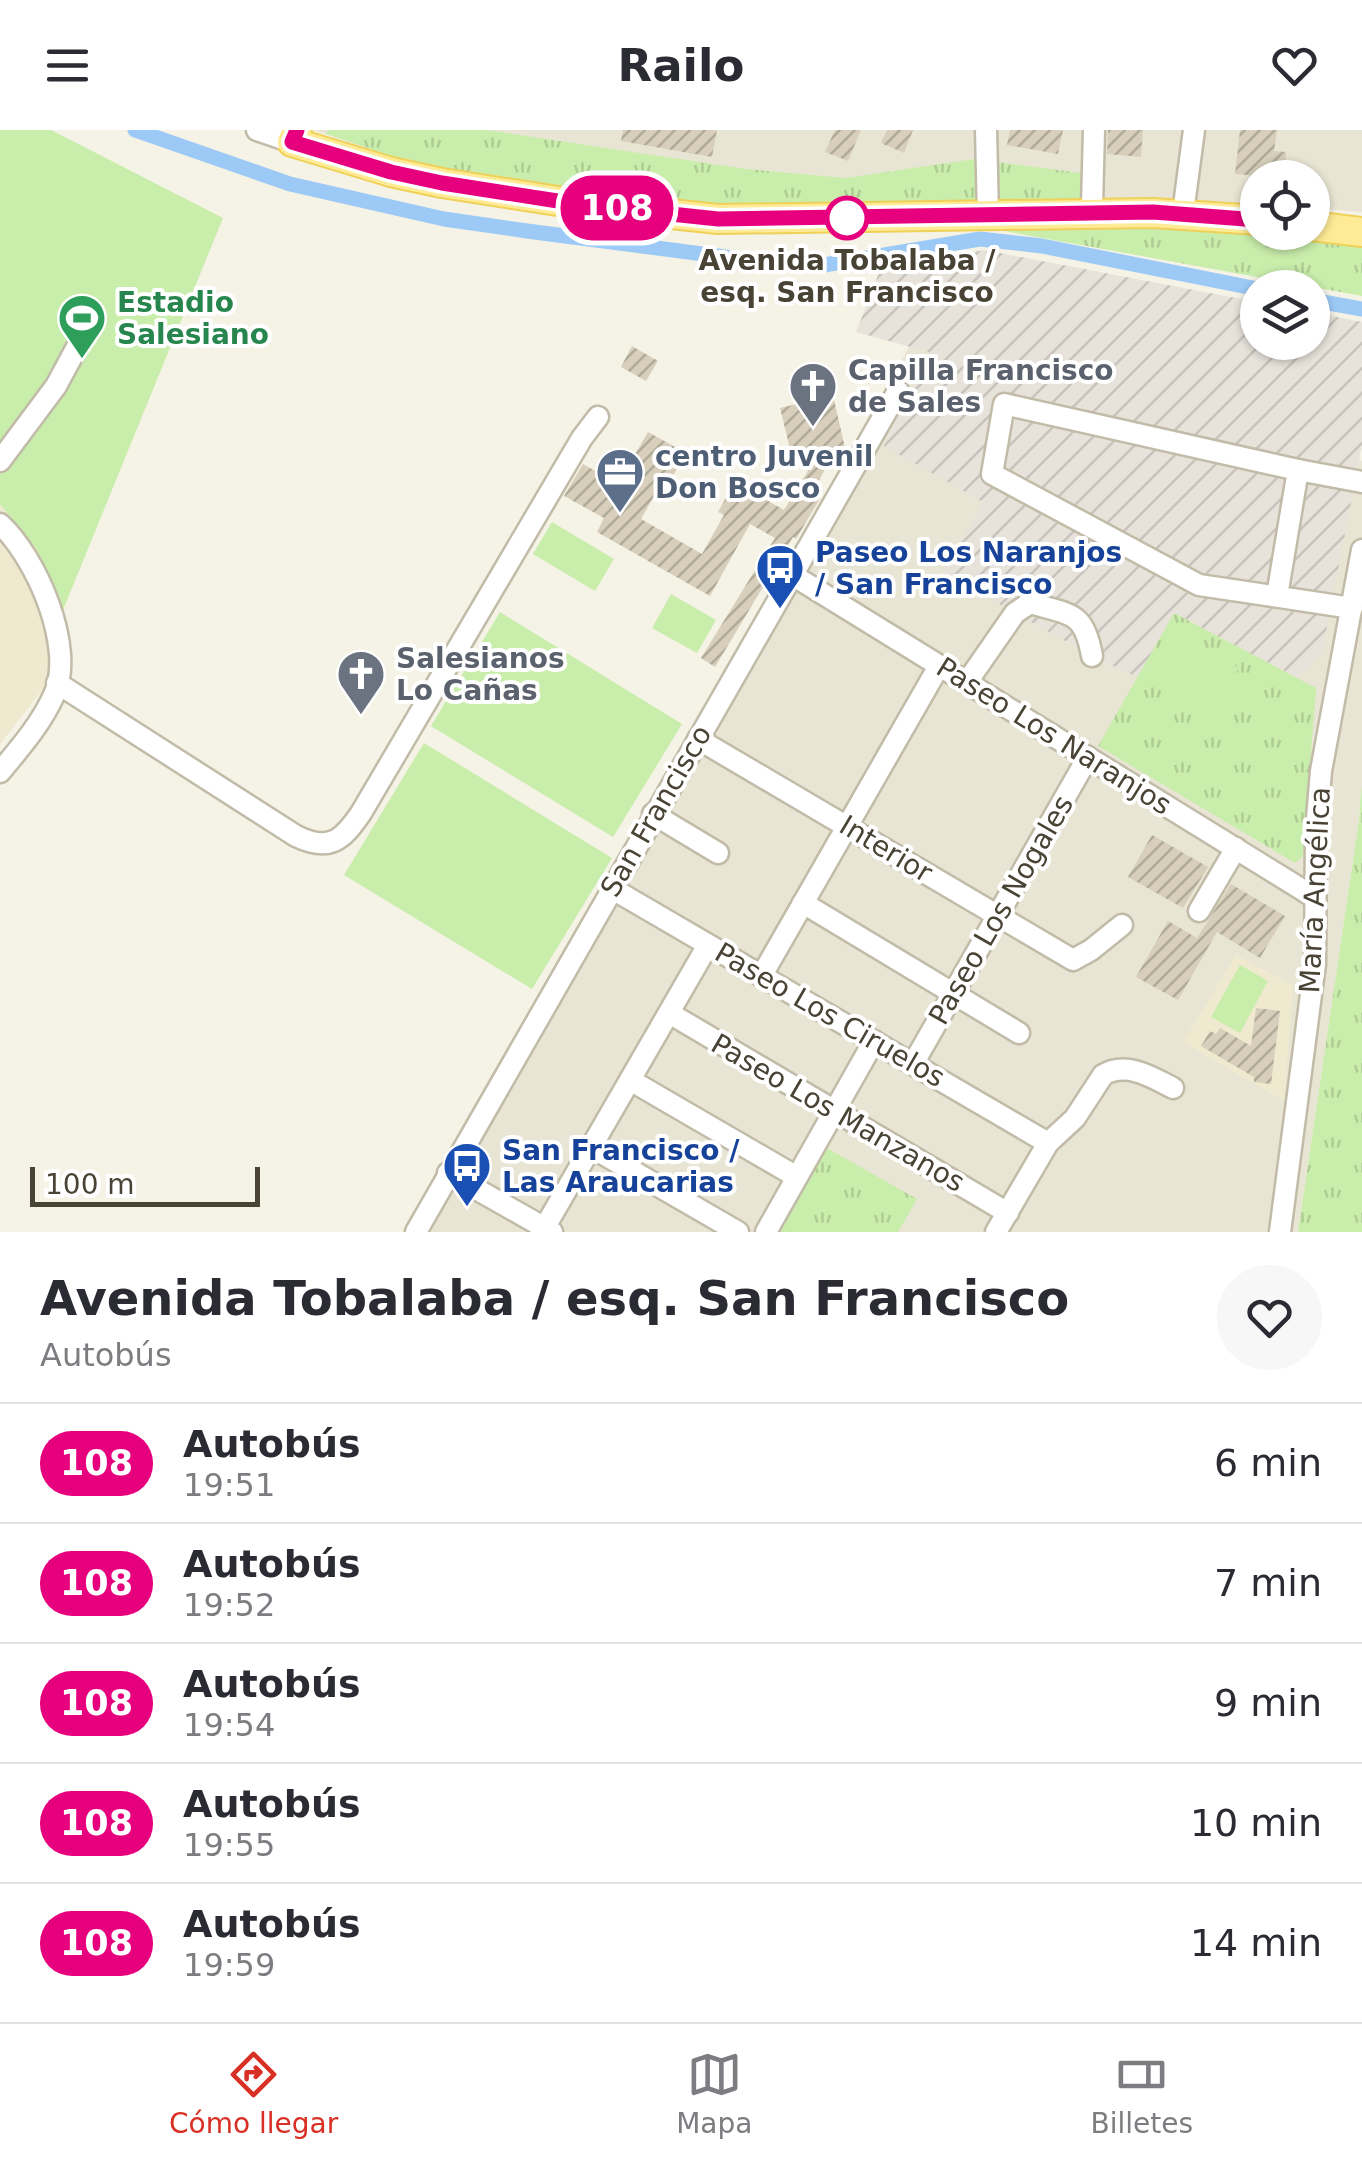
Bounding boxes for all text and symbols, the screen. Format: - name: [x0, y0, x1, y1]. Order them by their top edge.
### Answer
- icon: menu: [40, 38, 95, 93]
- icon: heart: [1267, 38, 1322, 93]
- text: Railo: [618, 39, 744, 92]
- map controls: [1240, 160, 1330, 360]
- button: locate: [1240, 160, 1330, 250]
- line badge: 108: [560, 176, 674, 240]
- text: 108: [580, 188, 654, 228]
- marker: Avenida Tobalaba / esq. San Francisco: [826, 197, 868, 239]
- place label: Avenida Tobalaba / esq. San Francisco: [698, 244, 996, 309]
- button: layers: [1240, 270, 1330, 360]
- place label: Estadio Salesiano: [117, 286, 269, 351]
- sports icon: Estadio Salesiano: [56, 292, 108, 360]
- place label: Capilla Francisco de Sales: [848, 354, 1114, 419]
- church icon: Capilla Francisco de Sales: [787, 360, 839, 428]
- place label: centro Juvenil Don Bosco: [655, 440, 873, 505]
- office icon: centro Juvenil Don Bosco: [594, 446, 646, 514]
- place label: Paseo Los Naranjos / San Francisco: [815, 536, 1122, 601]
- bus stop icon: Paseo Los Naranjos / San Francisco: [754, 542, 806, 610]
- place label: Salesianos Lo Cañas: [396, 642, 565, 707]
- church icon: Salesianos Lo Cañas: [335, 648, 387, 716]
- street label: Paseo Los Naranjos: [931, 650, 1177, 822]
- street label: San Francisco: [594, 719, 718, 903]
- street label: María Angélica: [1293, 786, 1337, 994]
- street label: Paseo Los Nogales: [922, 790, 1080, 1030]
- street label: Interior: [834, 809, 939, 890]
- street label: Paseo Los Ciruelos: [709, 936, 951, 1094]
- street label: Paseo Los Manzanos: [706, 1027, 970, 1199]
- place label: San Francisco / Las Araucarias: [502, 1134, 740, 1199]
- bus stop icon: San Francisco / Las Araucarias: [441, 1140, 493, 1208]
- scale bar: [30, 1162, 260, 1206]
- text: 100 m: [45, 1168, 135, 1201]
- button: heart: [1217, 1265, 1322, 1370]
- text: Avenida Tobalaba / esq. San Francisco: [40, 1270, 1069, 1326]
- text: Autobús: [40, 1336, 172, 1374]
- text: Autobús: [183, 1422, 361, 1466]
- text: 6 min: [1214, 1441, 1322, 1485]
- text: 108: [60, 1443, 133, 1483]
- text: 19:51: [183, 1466, 275, 1504]
- text: Autobús: [183, 1542, 361, 1586]
- text: 7 min: [1214, 1561, 1322, 1605]
- text: 108: [60, 1563, 133, 1603]
- text: 19:52: [183, 1586, 275, 1624]
- text: Autobús: [183, 1662, 361, 1706]
- text: 9 min: [1214, 1681, 1322, 1725]
- text: 108: [60, 1683, 133, 1723]
- text: 19:54: [183, 1706, 275, 1744]
- text: Autobús: [183, 1782, 361, 1826]
- text: 10 min: [1190, 1801, 1322, 1845]
- text: 108: [60, 1803, 133, 1843]
- text: 19:55: [183, 1826, 275, 1864]
- text: Autobús: [183, 1902, 361, 1946]
- text: 14 min: [1190, 1921, 1322, 1965]
- text: 108: [60, 1923, 133, 1963]
- text: 19:59: [183, 1946, 275, 1984]
- tab: Cómo llegar: [169, 2047, 338, 2140]
- tab: Mapa: [676, 2047, 752, 2140]
- tab: Billetes: [1090, 2047, 1193, 2140]

